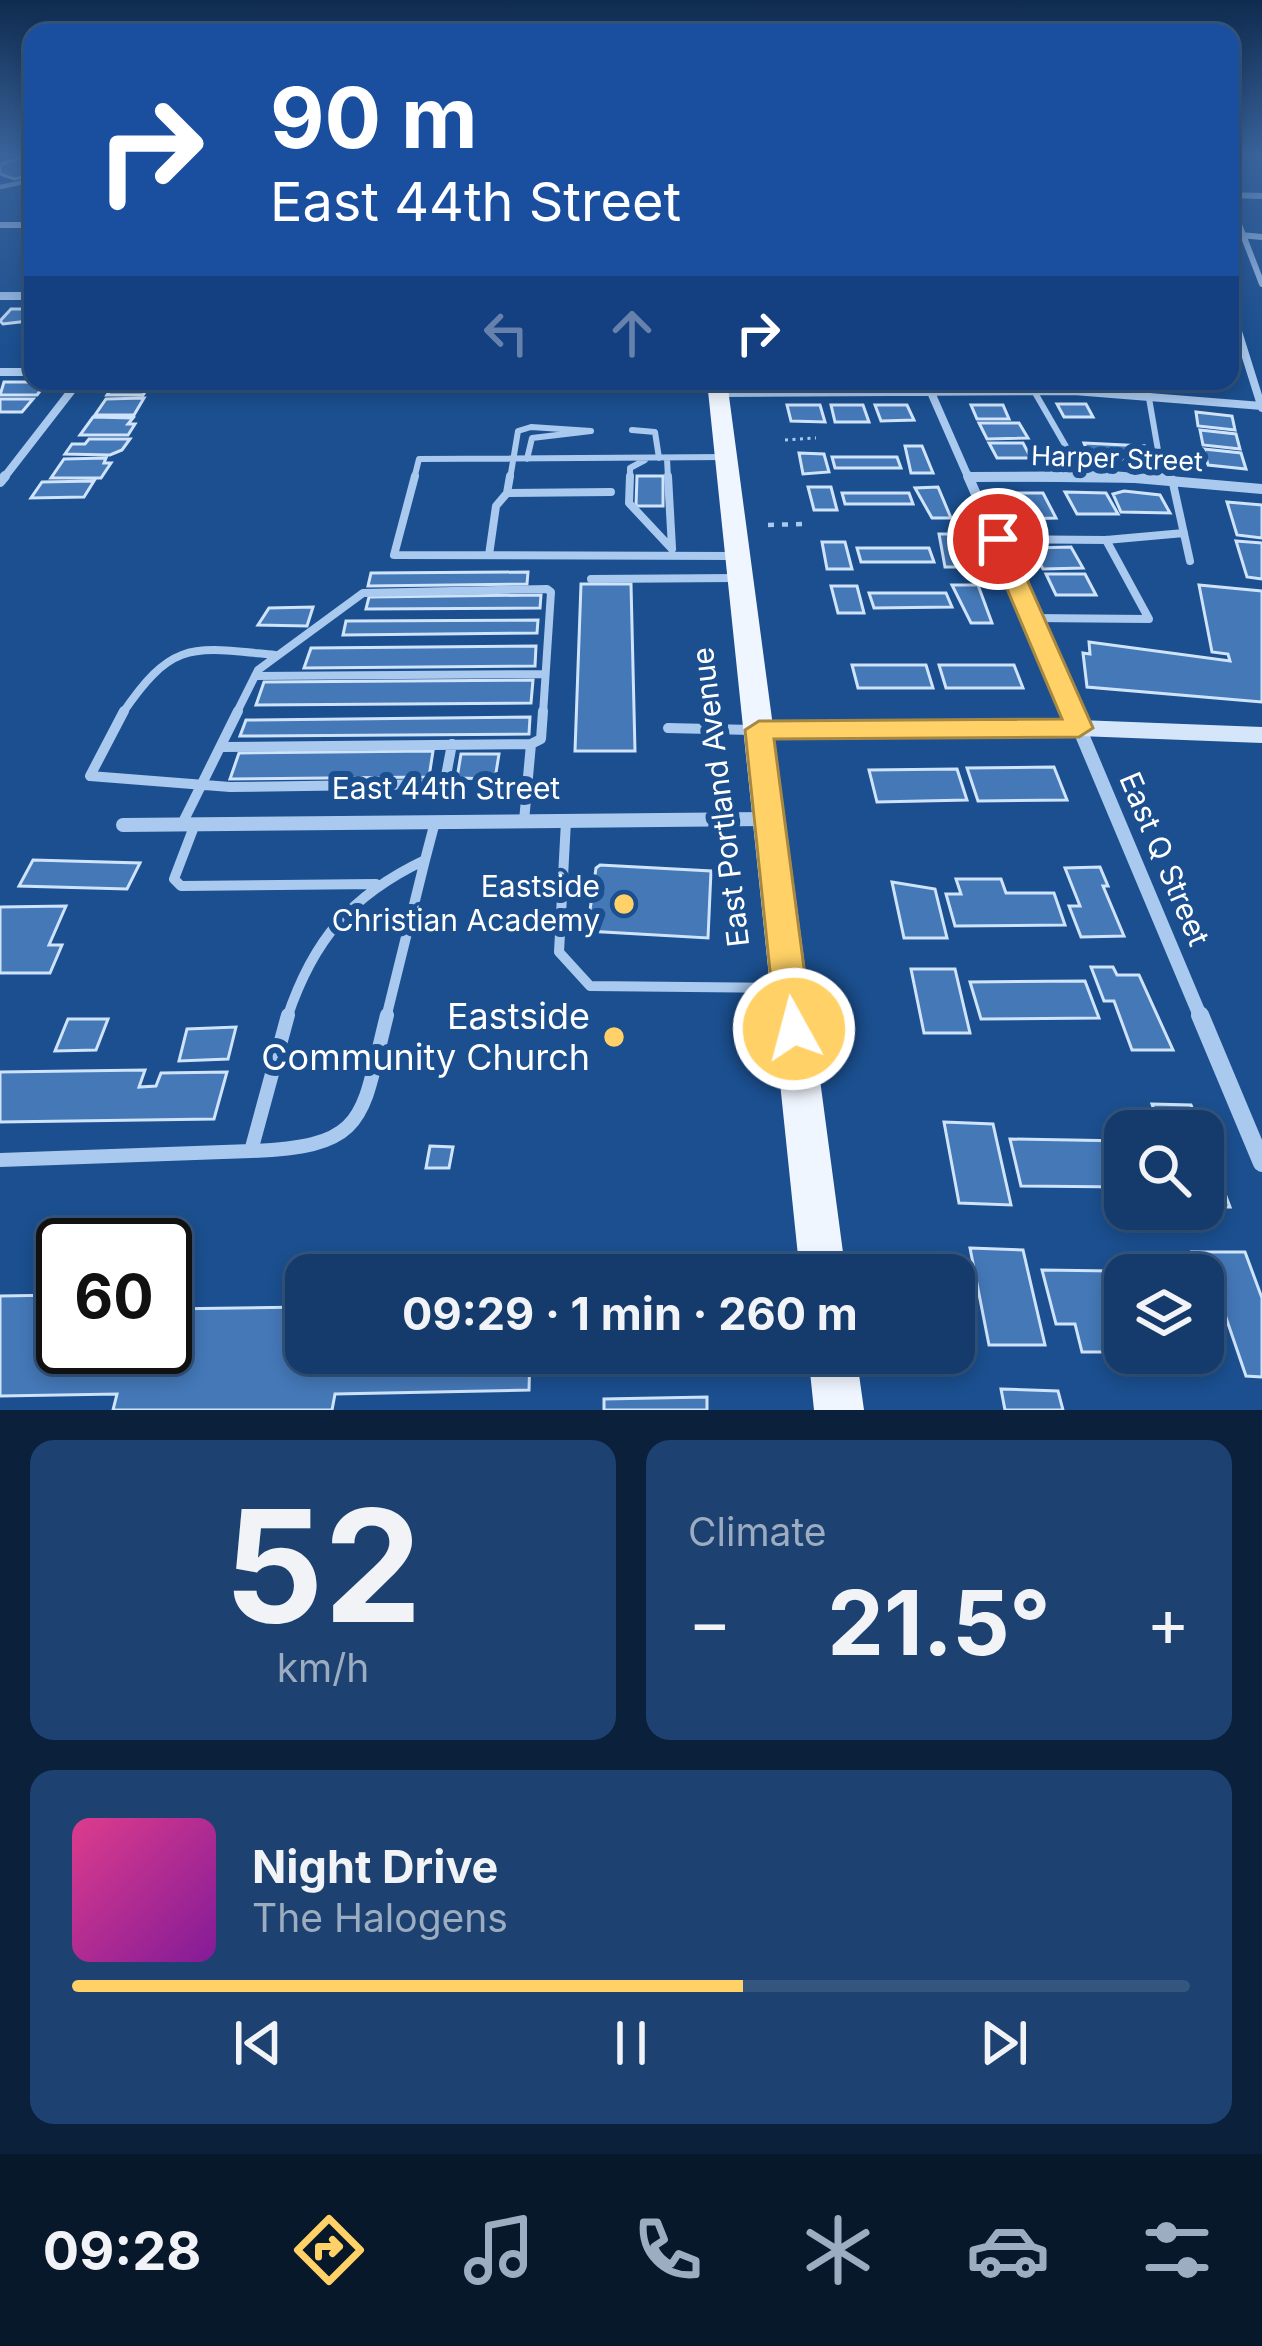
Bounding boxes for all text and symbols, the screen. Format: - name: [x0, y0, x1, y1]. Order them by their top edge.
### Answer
- text: 90 m: [270, 67, 478, 168]
- icon: right: [72, 72, 228, 228]
- text: East 44th Street: [270, 169, 681, 234]
- icon: left: [473, 300, 539, 366]
- icon: ahead: [599, 300, 665, 366]
- icon: right: [725, 300, 791, 366]
- street label: Harper Street: [1030, 439, 1204, 478]
- pin: [947, 488, 1049, 590]
- icon: arrive: [965, 506, 1031, 572]
- street label: East Portland Avenue: [684, 645, 756, 949]
- street label: East Q Street: [1112, 766, 1218, 951]
- street label: East 44th Street: [332, 770, 560, 806]
- place label: Eastside Christian Academy: [332, 868, 600, 938]
- marker: Eastside Christian Academy: [611, 891, 637, 917]
- position arrow: [731, 966, 857, 1092]
- place label: Eastside Community Church: [261, 994, 590, 1079]
- marker: Eastside Community Church: [601, 1024, 627, 1050]
- map controls: [1104, 1110, 1224, 1374]
- button: search: [1104, 1110, 1224, 1230]
- speed limit sign: 60: [36, 1218, 192, 1374]
- button: layers: [1104, 1254, 1224, 1374]
- text: 09:29 · 1 min · 260 m: [402, 1286, 858, 1341]
- text: 52: [224, 1471, 422, 1660]
- text: Climate: [688, 1508, 827, 1555]
- text: 21.5°: [827, 1568, 1051, 1677]
- text: −: [688, 1582, 732, 1662]
- text: +: [1146, 1582, 1190, 1662]
- text: km/h: [277, 1644, 369, 1691]
- text: Night Drive: [252, 1839, 498, 1894]
- text: The Halogens: [252, 1894, 508, 1941]
- icon: previous: [225, 2010, 291, 2076]
- icon: pause: [598, 2010, 664, 2076]
- icon: next: [971, 2010, 1037, 2076]
- icon: directions: [287, 2208, 371, 2292]
- icon: music: [457, 2208, 541, 2292]
- icon: phone: [626, 2208, 710, 2292]
- icon: climate: [796, 2208, 880, 2292]
- icon: car: [966, 2208, 1050, 2292]
- icon: filters: [1135, 2208, 1219, 2292]
- text: 09:28: [43, 2218, 201, 2283]

